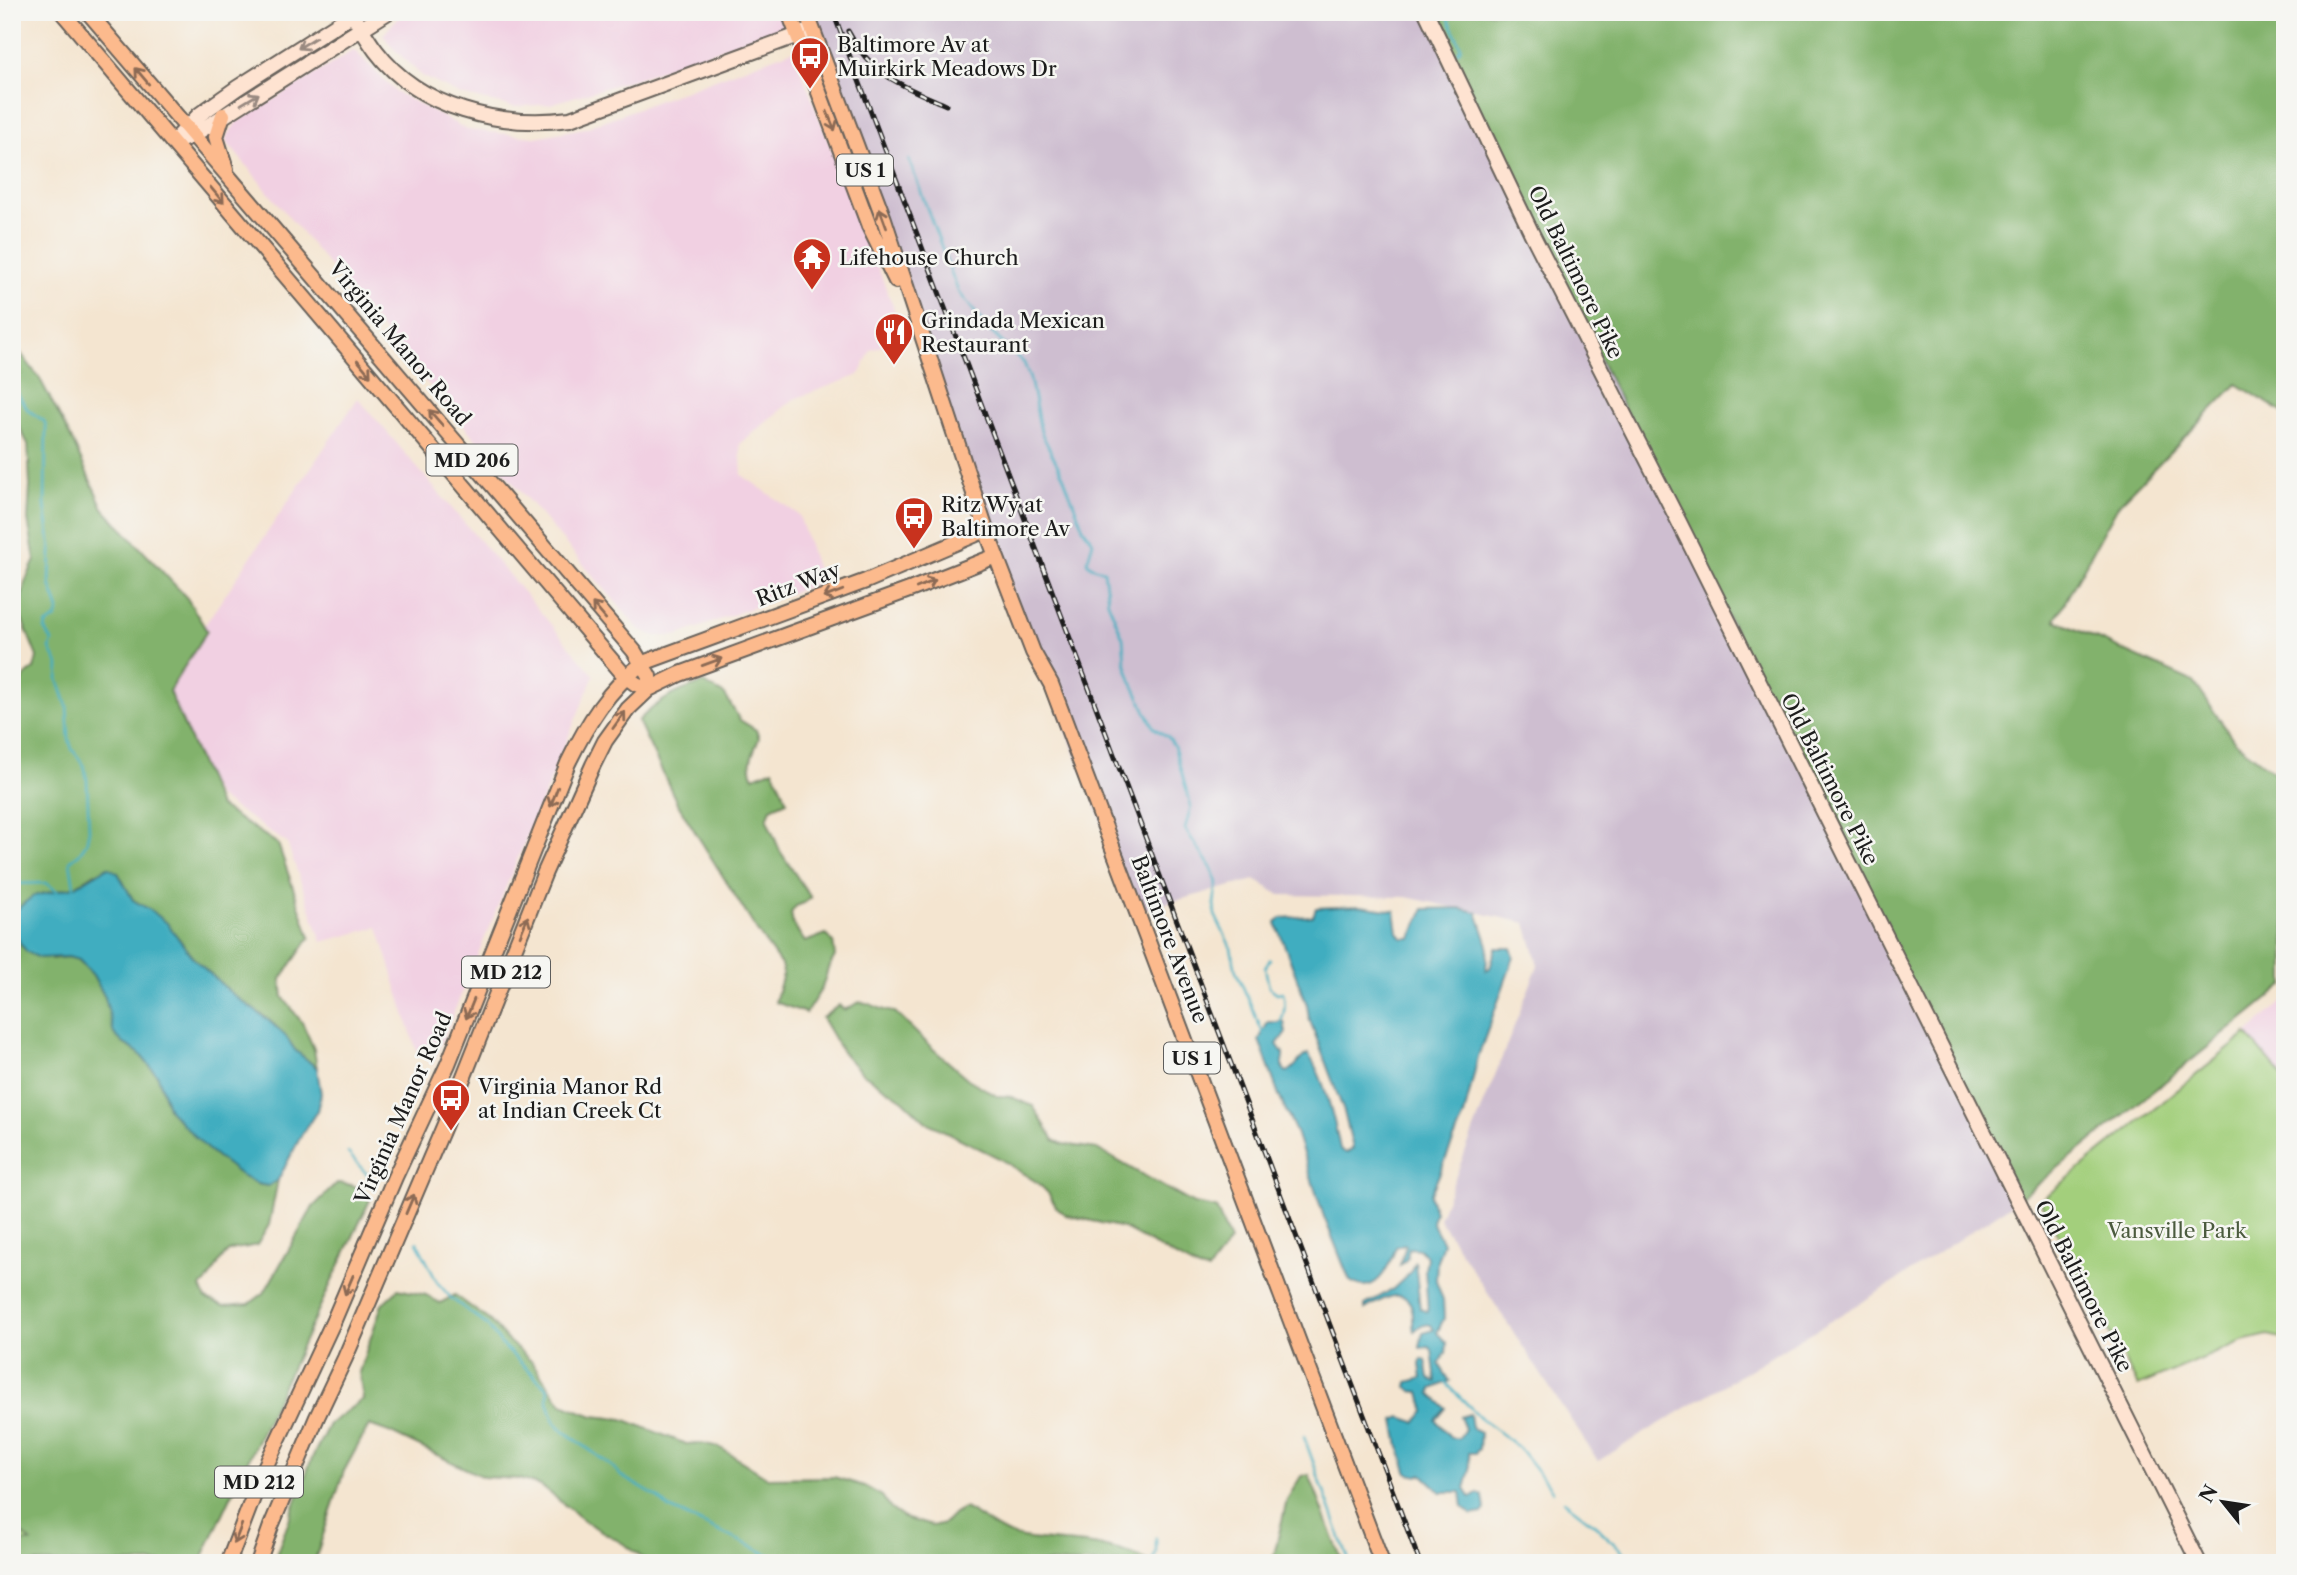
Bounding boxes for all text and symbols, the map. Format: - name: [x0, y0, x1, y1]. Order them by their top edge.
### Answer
- place label: Baltimore Av at Muirkirk Meadows Dr: [837, 32, 1057, 81]
- bus stop icon: Baltimore Av at Muirkirk Meadows Dr: [789, 35, 831, 90]
- one-way arrow: [298, 37, 318, 51]
- one-way arrow: [134, 67, 150, 85]
- one-way arrow: [240, 92, 260, 106]
- one-way arrow: [826, 110, 839, 131]
- road number: US 1: [837, 154, 893, 186]
- street label: Old Baltimore Pike: [1523, 181, 1629, 363]
- one-way arrow: [209, 186, 225, 204]
- one-way arrow: [876, 208, 888, 230]
- temple icon: Lifehouse Church: [791, 236, 833, 291]
- place label: Lifehouse Church: [839, 245, 1019, 270]
- street label: Virginia Manor Road: [323, 255, 476, 431]
- place label: Grindada Mexican Restaurant: [921, 308, 1105, 357]
- restaurant icon: Grindada Mexican Restaurant: [873, 311, 915, 366]
- one-way arrow: [356, 359, 372, 377]
- one-way arrow: [428, 410, 444, 428]
- road number: MD 206: [426, 444, 518, 475]
- place label: Ritz Wy at Baltimore Av: [941, 492, 1071, 541]
- bus stop icon: Ritz Wy at Baltimore Av: [893, 495, 935, 550]
- street label: Ritz Way: [752, 556, 844, 611]
- one-way arrow: [914, 576, 936, 589]
- one-way arrow: [822, 588, 844, 601]
- one-way arrow: [591, 602, 607, 620]
- one-way arrow: [701, 655, 723, 668]
- street label: Old Baltimore Pike: [1776, 689, 1884, 869]
- one-way arrow: [612, 711, 627, 730]
- one-way arrow: [547, 786, 560, 808]
- street label: Baltimore Avenue: [1126, 851, 1214, 1027]
- one-way arrow: [518, 915, 531, 937]
- road number: MD 212: [462, 956, 550, 988]
- one-way arrow: [463, 997, 476, 1019]
- street label: Virginia Manor Road: [349, 1008, 457, 1209]
- road number: US 1: [1164, 1042, 1220, 1074]
- place label: Virginia Manor Rd at Indian Creek Ct: [477, 1074, 662, 1123]
- bus stop icon: Virginia Manor Rd at Indian Creek Ct: [430, 1077, 472, 1132]
- one-way arrow: [404, 1194, 417, 1216]
- street label: Old Baltimore Pike: [2030, 1196, 2138, 1376]
- park label: Vansville Park: [2106, 1218, 2248, 1243]
- one-way arrow: [342, 1274, 355, 1295]
- road number: MD 212: [215, 1466, 303, 1498]
- north arrow: [2188, 1466, 2258, 1536]
- text: N: [2195, 1481, 2223, 1507]
- one-way arrow: [231, 1522, 243, 1544]

